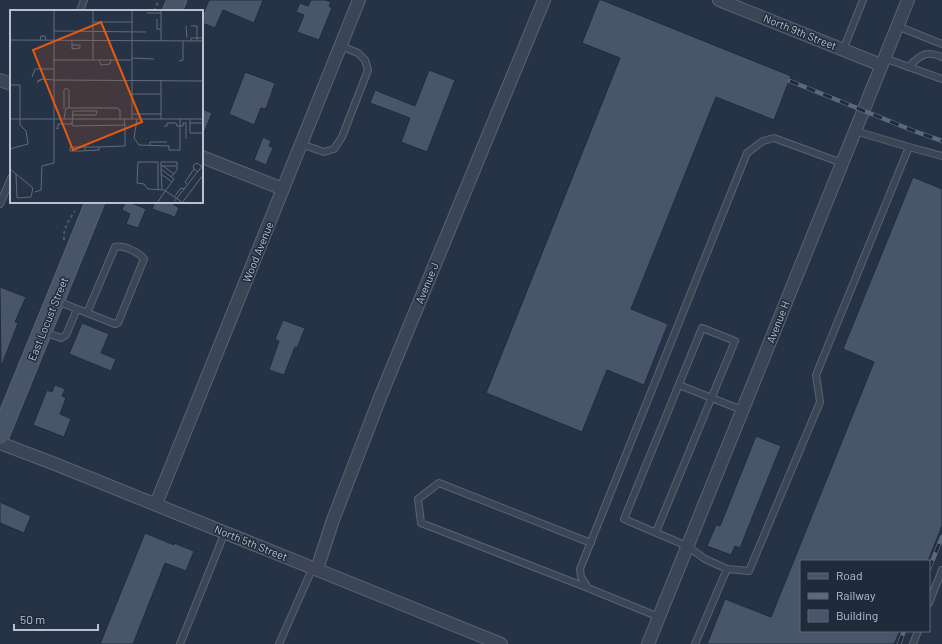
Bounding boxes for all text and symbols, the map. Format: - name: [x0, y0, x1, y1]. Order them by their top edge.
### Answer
- inset map: [10, 10, 203, 203]
- street label: North 9th Street: [762, 11, 839, 52]
- street label: Wood Avenue: [239, 219, 276, 284]
- street label: Avenue J: [412, 260, 441, 305]
- street label: East Locust Street: [25, 275, 70, 363]
- street label: Avenue H: [763, 299, 792, 345]
- street label: North 5th Street: [213, 522, 290, 563]
- legend: [800, 560, 930, 632]
- text: Road: [836, 568, 863, 582]
- text: Railway: [836, 588, 876, 602]
- scale bar: [14, 606, 98, 632]
- text: Building: [836, 608, 878, 622]
- text: 50 m: [20, 612, 45, 626]

